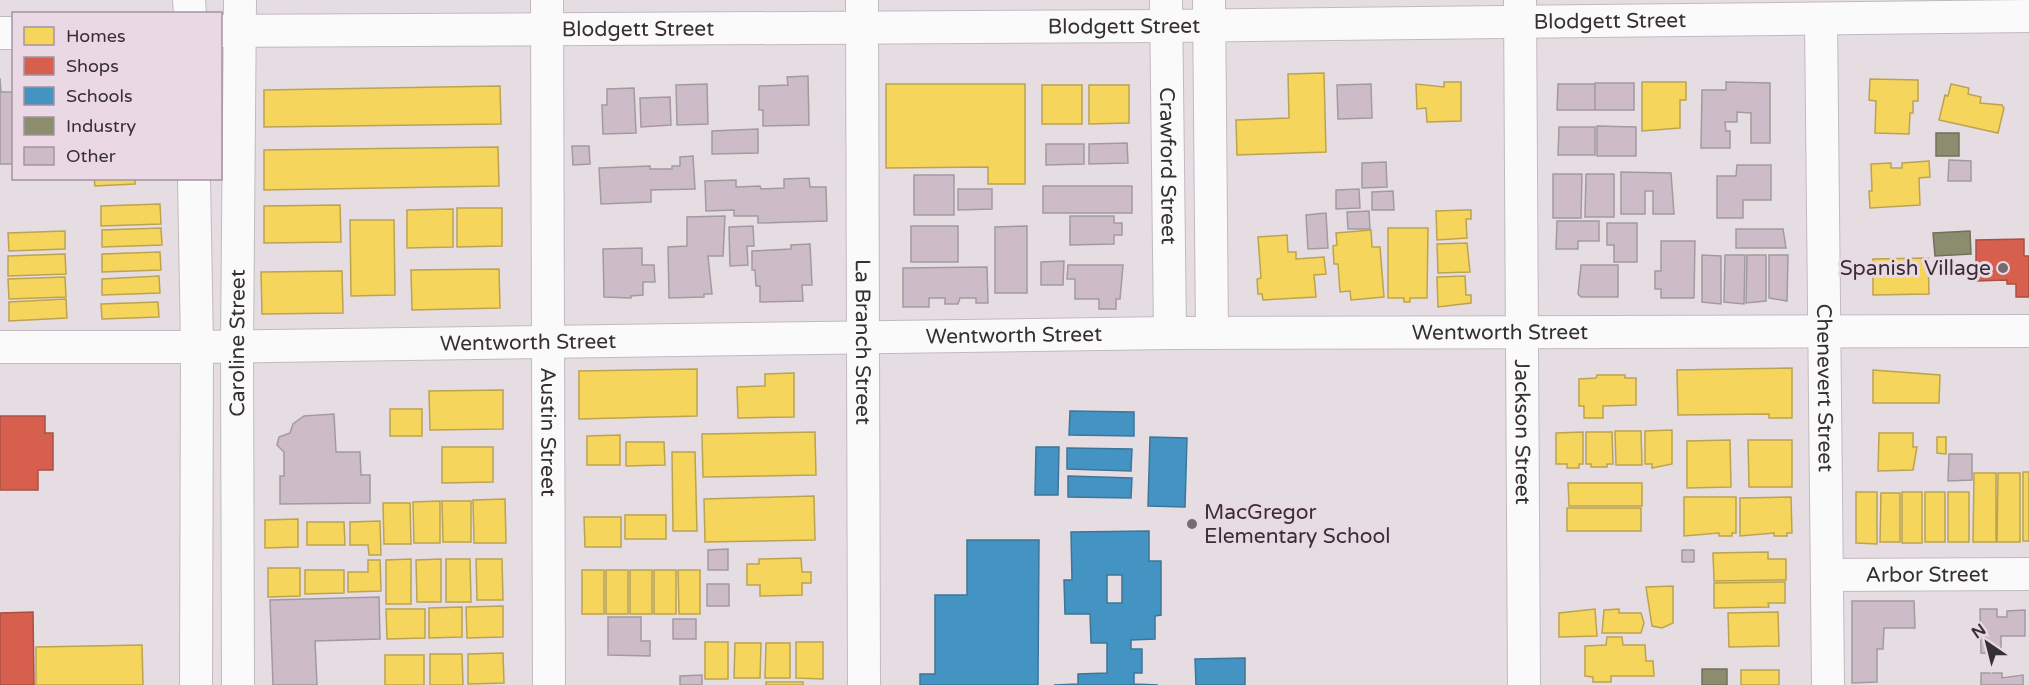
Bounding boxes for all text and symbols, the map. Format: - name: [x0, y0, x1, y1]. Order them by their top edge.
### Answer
- street label: Blodgett Street: [1534, 7, 1686, 34]
- legend: [12, 12, 222, 180]
- street label: Blodgett Street: [1048, 13, 1200, 39]
- street label: Blodgett Street: [562, 16, 714, 42]
- text: Homes: [66, 25, 126, 47]
- text: Shops: [66, 55, 119, 77]
- text: Schools: [66, 85, 133, 107]
- street label: Crawford Street: [1155, 87, 1181, 245]
- text: Industry: [66, 115, 137, 137]
- text: Other: [66, 145, 116, 167]
- place label: Spanish Village: [1840, 256, 1991, 281]
- street label: La Branch Street: [850, 259, 876, 425]
- marker: Spanish Village: [1996, 261, 2010, 275]
- street label: Caroline Street: [224, 269, 250, 417]
- street label: Chenevert Street: [1811, 304, 1838, 472]
- street label: Wentworth Street: [1412, 320, 1588, 345]
- street label: Wentworth Street: [926, 321, 1102, 349]
- street label: Wentworth Street: [440, 328, 616, 356]
- street label: Jackson Street: [1510, 359, 1535, 505]
- street label: Austin Street: [536, 367, 561, 497]
- place label: MacGregor Elementary School: [1204, 500, 1391, 549]
- marker: MacGregor Elementary School: [1185, 517, 1199, 531]
- street label: Arbor Street: [1865, 562, 1989, 587]
- north arrow: [1957, 613, 2017, 673]
- text: N: [1968, 620, 1990, 643]

